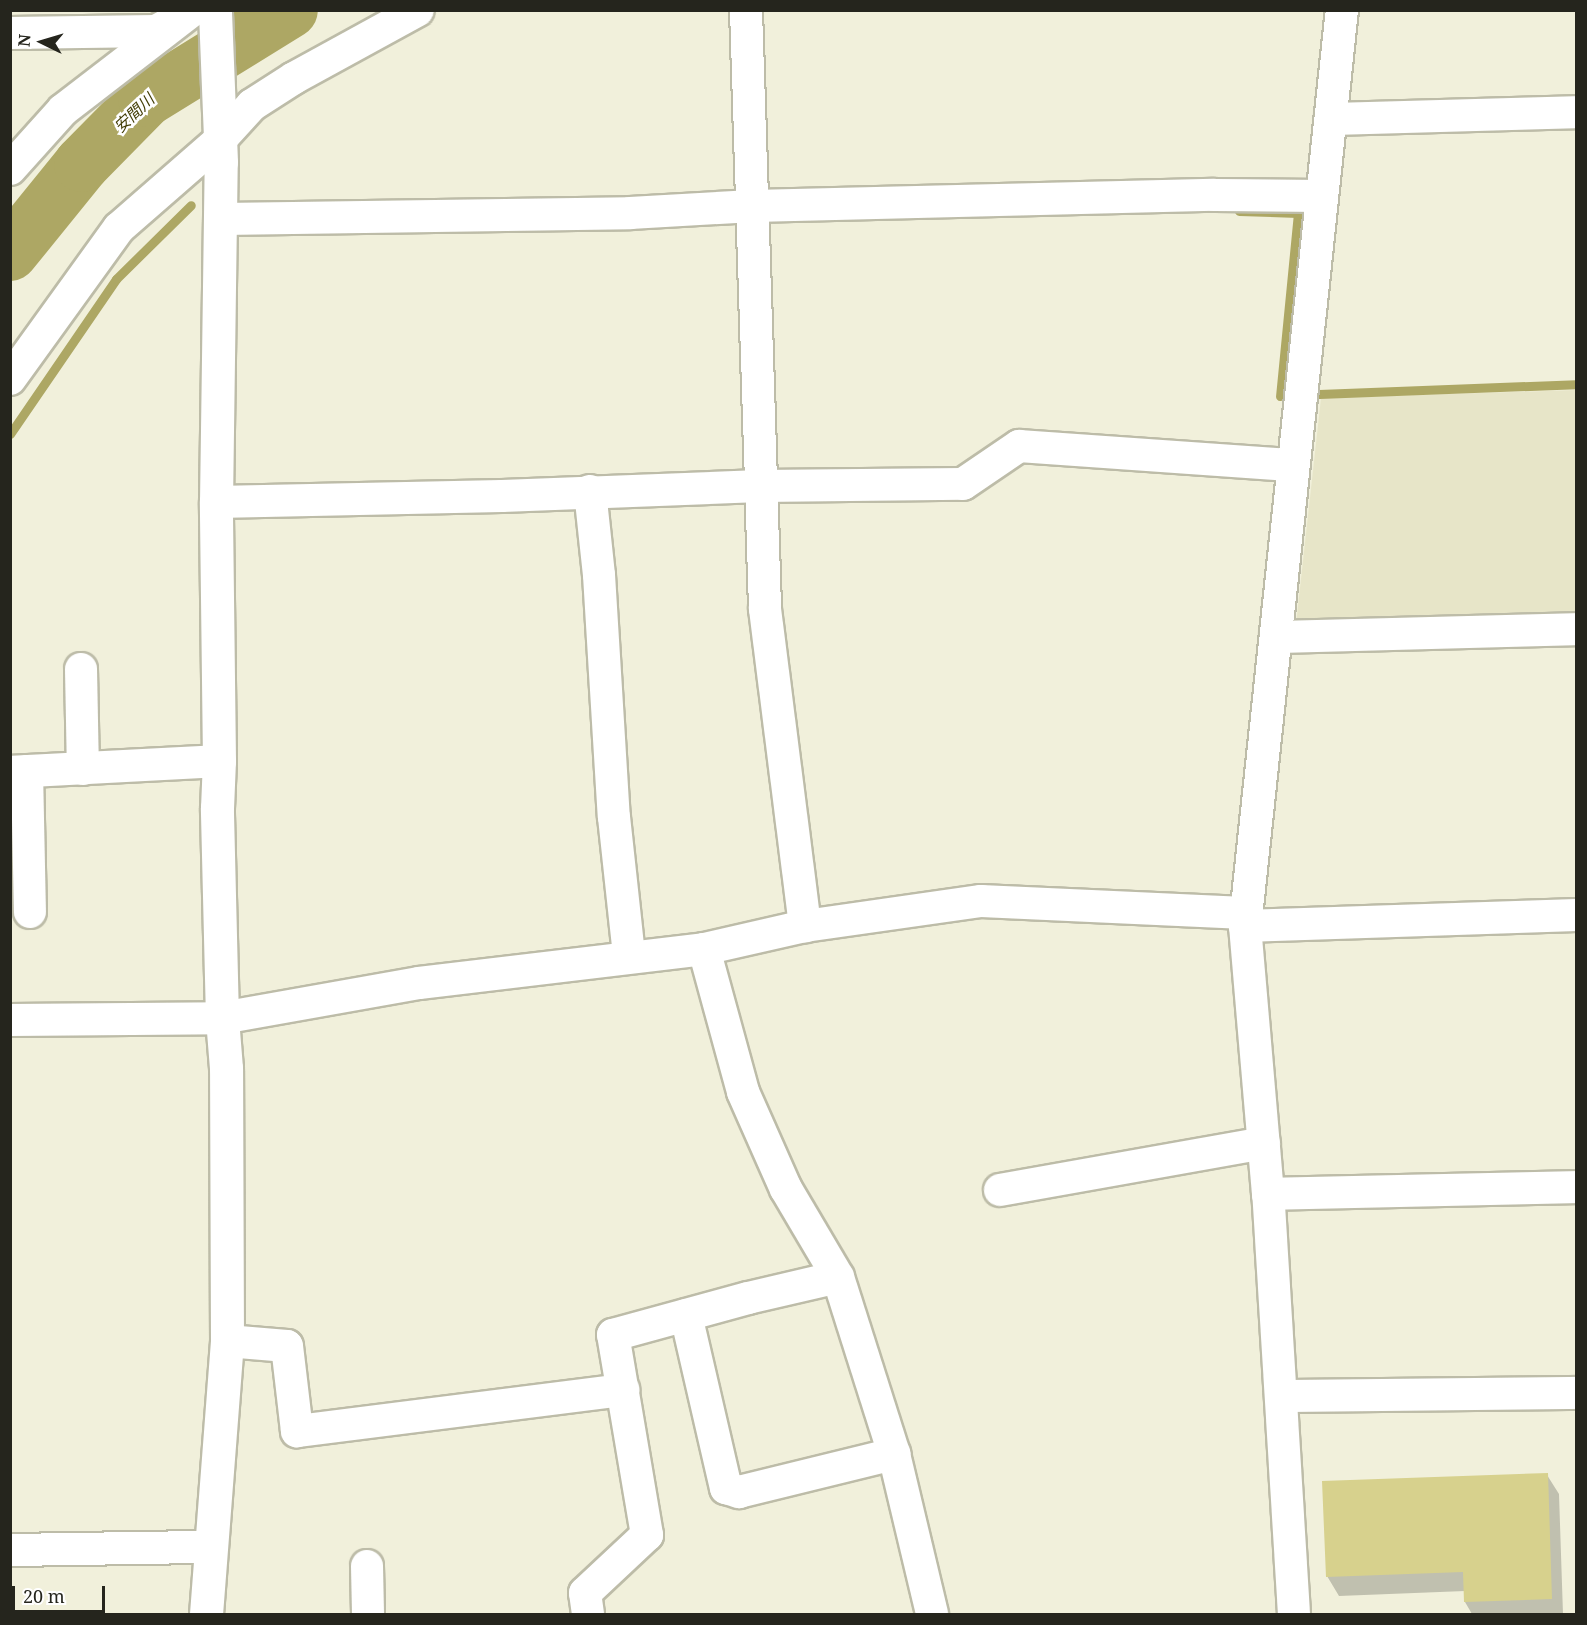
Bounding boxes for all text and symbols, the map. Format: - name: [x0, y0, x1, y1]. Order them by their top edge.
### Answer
- north arrow: [12, 12, 72, 72]
- text: N: [13, 33, 36, 48]
- water label: 安間川: [110, 90, 158, 136]
- scale bar: [15, 1574, 108, 1612]
- text: 20 m: [23, 1584, 65, 1608]

